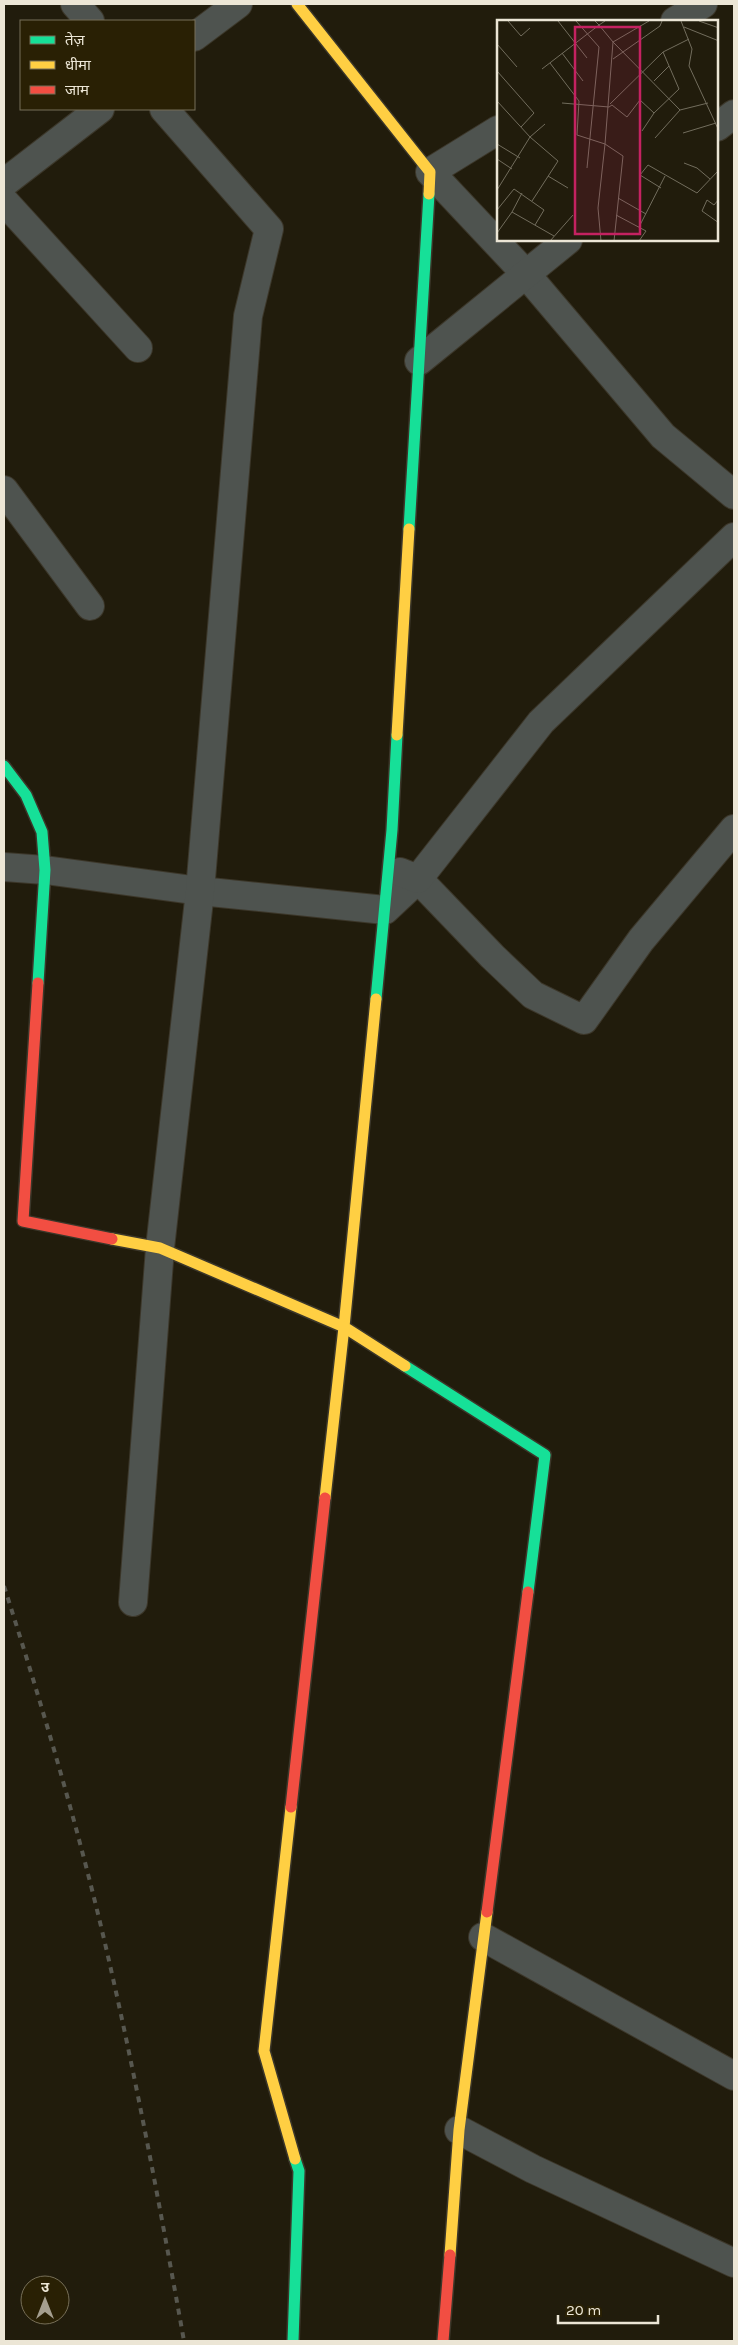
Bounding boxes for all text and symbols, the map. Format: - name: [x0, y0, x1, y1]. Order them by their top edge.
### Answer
- legend: [20, 20, 195, 110]
- inset map: [497, 20, 718, 241]
- text: तेज़: [65, 31, 86, 49]
- text: धीमा: [65, 56, 92, 74]
- text: जाम: [65, 81, 90, 99]
- north arrow: [20, 2275, 70, 2325]
- text: उ: [41, 2279, 50, 2296]
- scale bar: [558, 2292, 658, 2324]
- text: 20 m: [566, 2301, 601, 2319]

